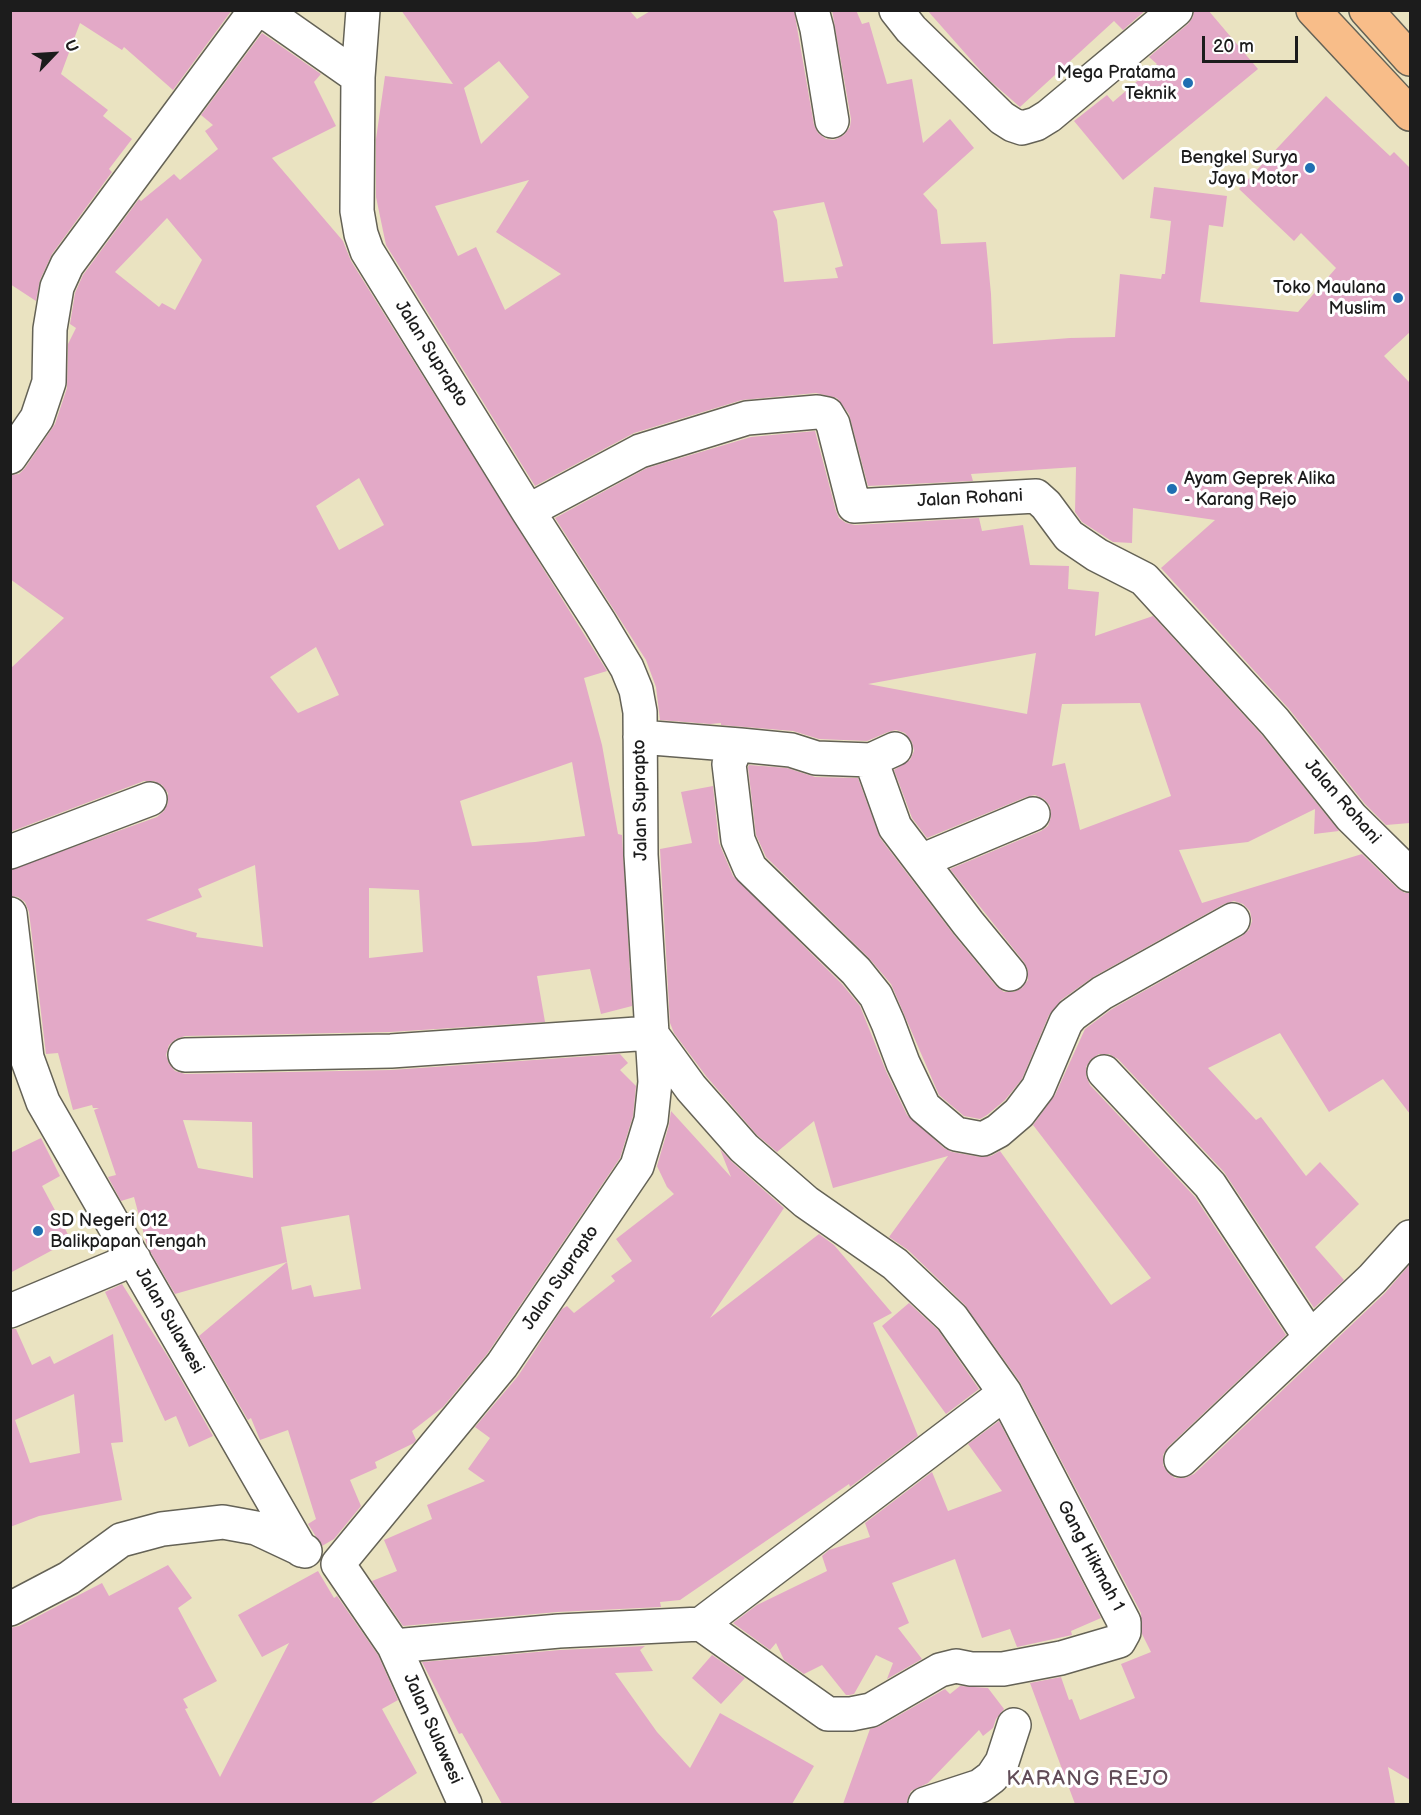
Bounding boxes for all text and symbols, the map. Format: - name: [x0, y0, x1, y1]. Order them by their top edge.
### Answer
- north arrow: [24, 24, 84, 84]
- scale bar: [1205, 24, 1301, 62]
- text: 20 m: [1213, 36, 1254, 57]
- text: U: [60, 37, 82, 55]
- place label: Mega Pratama Teknik: [1056, 62, 1176, 104]
- marker: Mega Pratama Teknik: [1181, 76, 1195, 90]
- place label: Bengkel Surya Jaya Motor: [1180, 147, 1298, 190]
- marker: Bengkel Surya Jaya Motor: [1303, 161, 1317, 175]
- place label: Toko Maulana Muslim: [1273, 277, 1386, 320]
- marker: Toko Maulana Muslim: [1391, 291, 1405, 305]
- street label: Jalan Suprapto: [390, 297, 472, 411]
- place label: Ayam Geprek Alika - Karang Rejo: [1184, 468, 1335, 510]
- marker: Ayam Geprek Alika - Karang Rejo: [1165, 482, 1179, 496]
- street label: Jalan Rohani: [917, 485, 1023, 513]
- street label: Jalan Suprapto: [629, 739, 653, 861]
- street label: Jalan Rohani: [1299, 755, 1385, 849]
- place label: SD Negeri 012 Balikpapan Tengah: [50, 1210, 206, 1252]
- street label: Jalan Suprapto: [518, 1222, 604, 1334]
- marker: SD Negeri 012 Balikpapan Tengah: [31, 1224, 45, 1238]
- street label: Jalan Sulawesi: [130, 1264, 208, 1378]
- street label: Gang Hikmah 1: [1052, 1497, 1128, 1615]
- street label: Jalan Sulawesi: [398, 1670, 466, 1788]
- district label: KARANG REJO: [1006, 1767, 1170, 1793]

